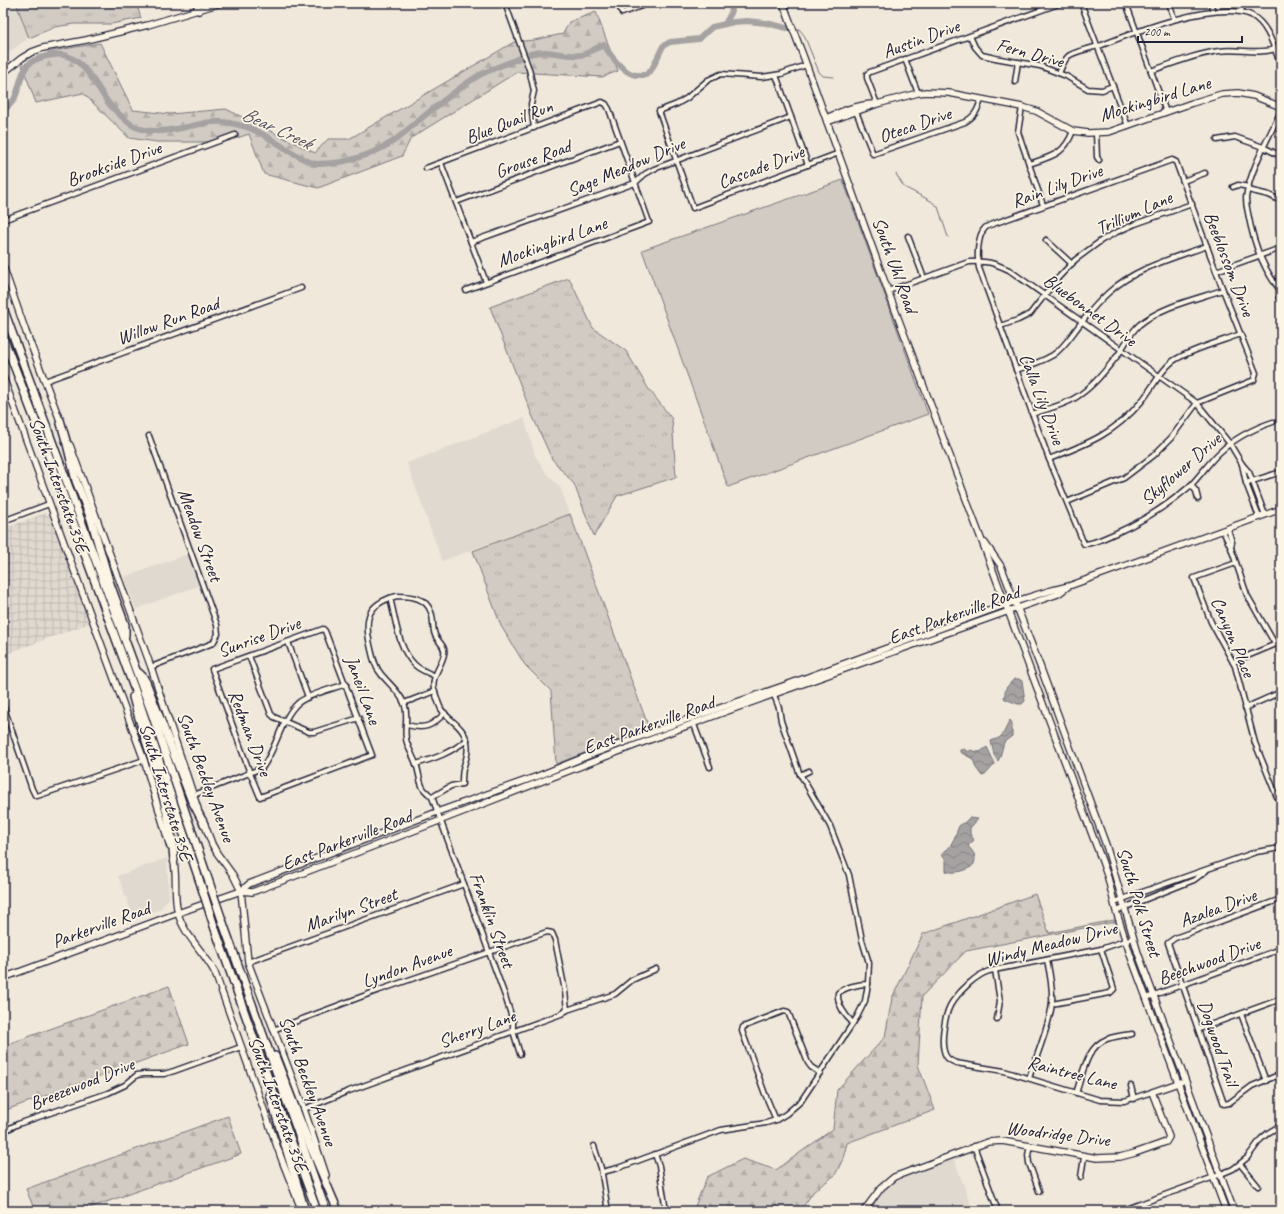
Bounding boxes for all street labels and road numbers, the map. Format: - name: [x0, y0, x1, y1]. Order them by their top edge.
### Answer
- street label: Austin Drive: [879, 13, 964, 64]
- street label: Fern Drive: [994, 33, 1068, 74]
- street label: Mockingbird Lane: [1097, 70, 1215, 127]
- street label: Blue Quail Run: [462, 94, 556, 150]
- street label: Oteca Drive: [876, 101, 956, 149]
- street label: Sage Meadow Drive: [563, 131, 690, 203]
- street label: Grouse Road: [492, 133, 577, 184]
- street label: Brookside Drive: [63, 135, 166, 192]
- street label: Cascade Drive: [714, 139, 809, 194]
- street label: Rain Lily Drive: [1008, 158, 1107, 214]
- street label: Trillium Lane: [1092, 185, 1178, 240]
- street label: Beeblossom Drive: [1198, 208, 1261, 321]
- street label: Mockingbird Lane: [494, 210, 612, 273]
- street label: South Uhl Road: [867, 214, 925, 319]
- street label: Bluebonnet Drive: [1039, 268, 1143, 353]
- street label: Willow Run Road: [114, 290, 226, 351]
- street label: Calla Lily Drive: [1014, 350, 1071, 450]
- street label: South Interstate 35E: [23, 414, 96, 559]
- street label: Skyflower Drive: [1136, 426, 1228, 511]
- street label: Meadow Street: [172, 485, 228, 586]
- street label: East Parkerville Road: [885, 579, 1025, 650]
- street label: Canyon Place: [1205, 593, 1261, 682]
- street label: Sunrise Drive: [214, 610, 305, 663]
- street label: Janeil Lane: [339, 652, 387, 729]
- street label: Redman Drive: [223, 687, 278, 781]
- street label: East Parkerville Road: [580, 689, 720, 760]
- street label: South Beckley Avenue: [171, 709, 241, 847]
- street label: South Interstate 35E: [134, 720, 199, 866]
- street label: East Parkerville Road: [279, 803, 418, 876]
- street label: South Polk Street: [1111, 844, 1167, 961]
- street label: Franklin Street: [464, 869, 521, 973]
- street label: Marilyn Street: [302, 882, 402, 938]
- street label: Azalea Drive: [1176, 882, 1261, 933]
- street label: Parkerville Road: [49, 895, 156, 954]
- street label: Windy Meadow Drive: [983, 916, 1121, 972]
- street label: Beechwood Drive: [1155, 931, 1265, 991]
- street label: Lyndon Avenue: [359, 938, 457, 993]
- street label: Dogwood Trail: [1192, 997, 1245, 1093]
- street label: Sherry Lane: [435, 1003, 520, 1054]
- street label: South Beckley Avenue: [273, 1013, 343, 1151]
- street label: South Interstate 35E: [242, 1033, 315, 1178]
- street label: Raintree Lane: [1025, 1050, 1121, 1096]
- street label: Breezewood Drive: [26, 1052, 139, 1116]
- street label: Woodridge Drive: [1005, 1116, 1113, 1152]

